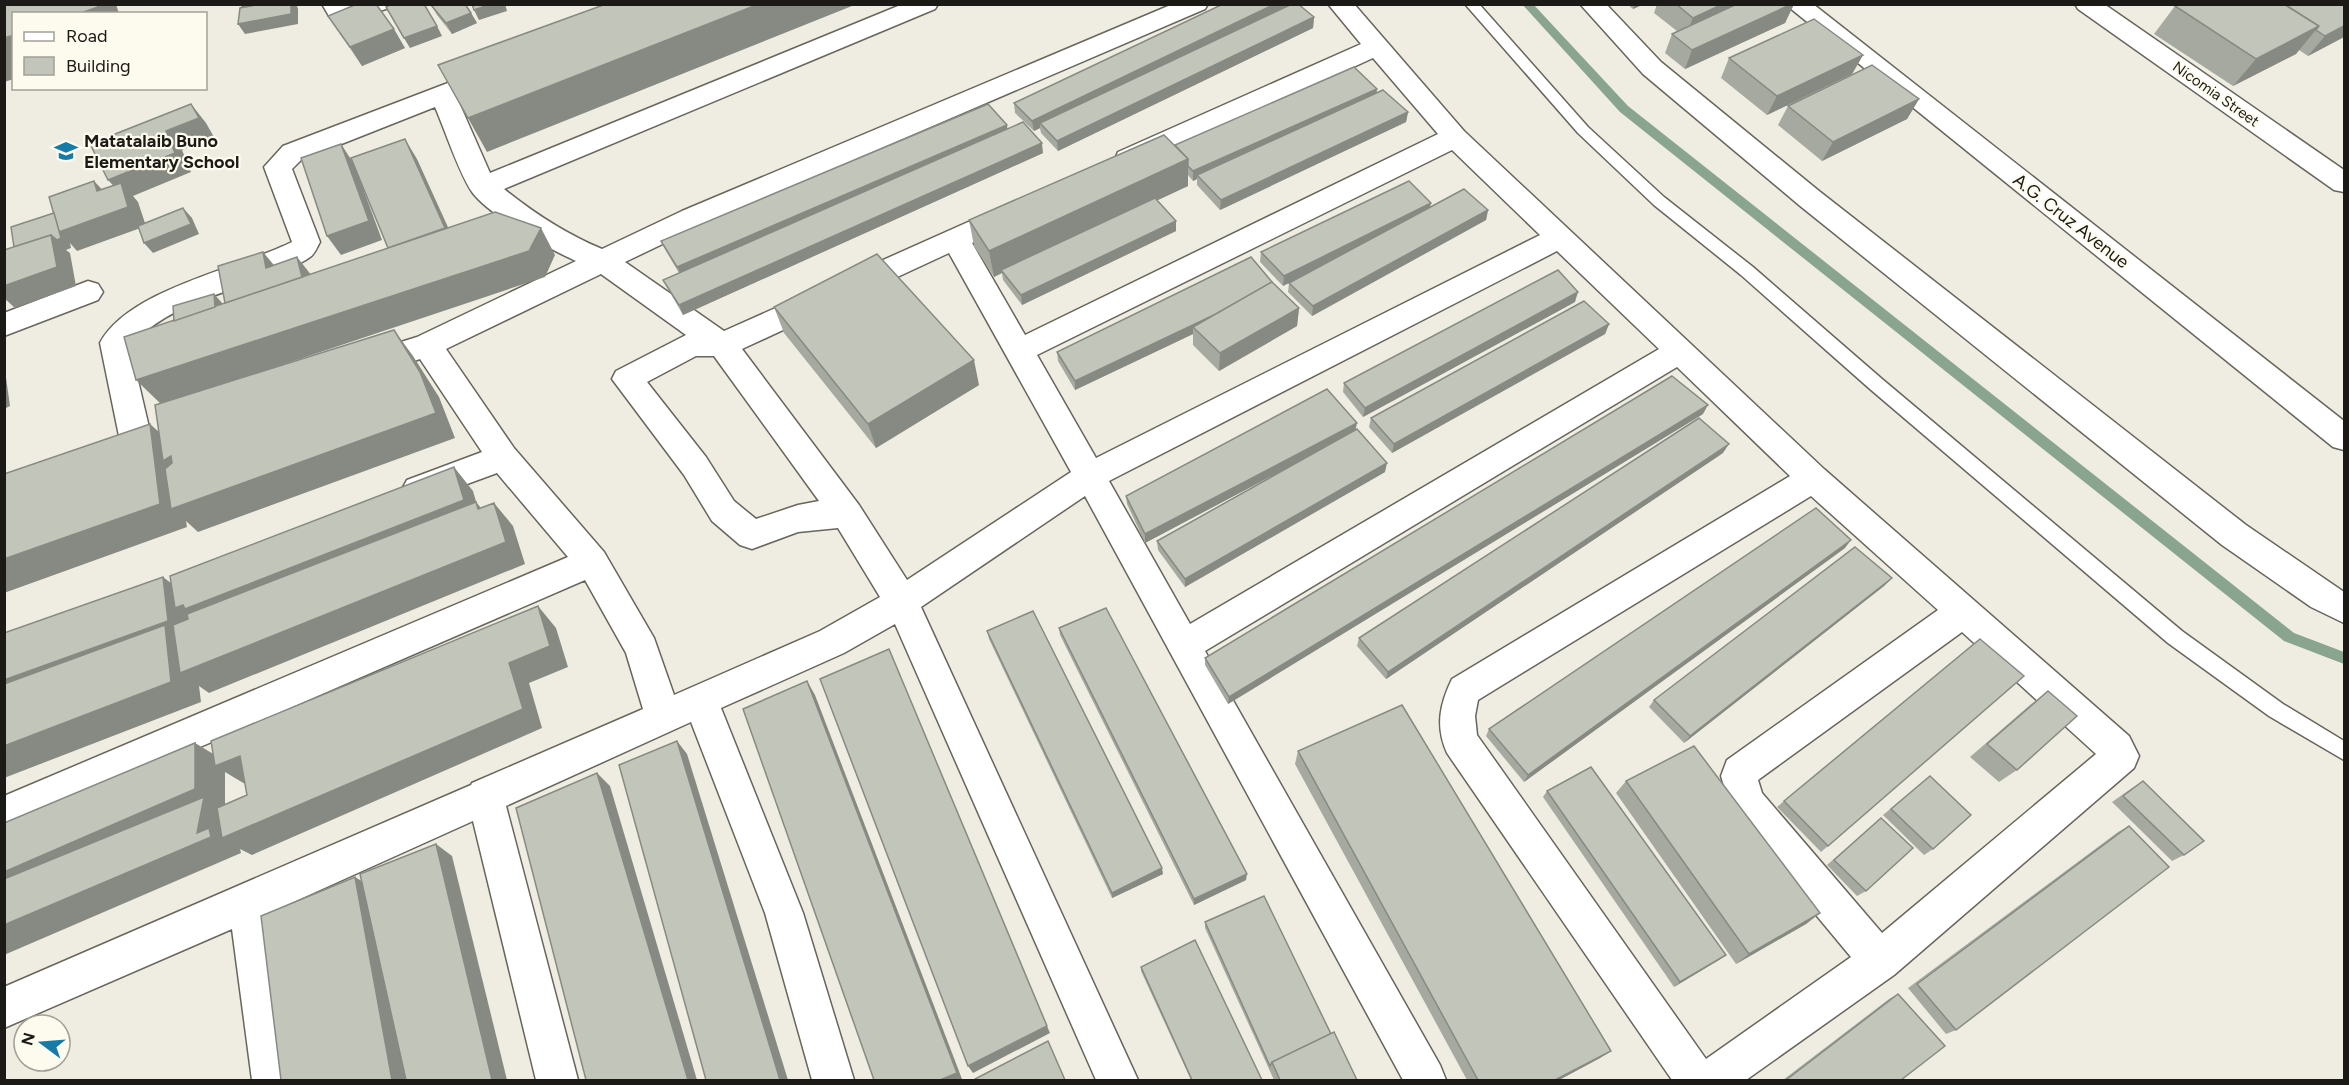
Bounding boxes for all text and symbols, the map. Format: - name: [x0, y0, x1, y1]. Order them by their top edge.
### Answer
- legend: [12, 12, 207, 90]
- text: Road: [66, 25, 107, 47]
- text: Building: [66, 55, 131, 77]
- street label: Nicomia Street: [2169, 58, 2263, 131]
- place label: Matatalaib Buno Elementary School: [84, 130, 239, 173]
- school or university icon: Matatalaib Buno Elementary School: [53, 138, 79, 164]
- street label: A.G. Cruz Avenue: [2009, 169, 2133, 273]
- north arrow: [12, 1013, 72, 1073]
- text: N: [17, 1030, 39, 1048]

